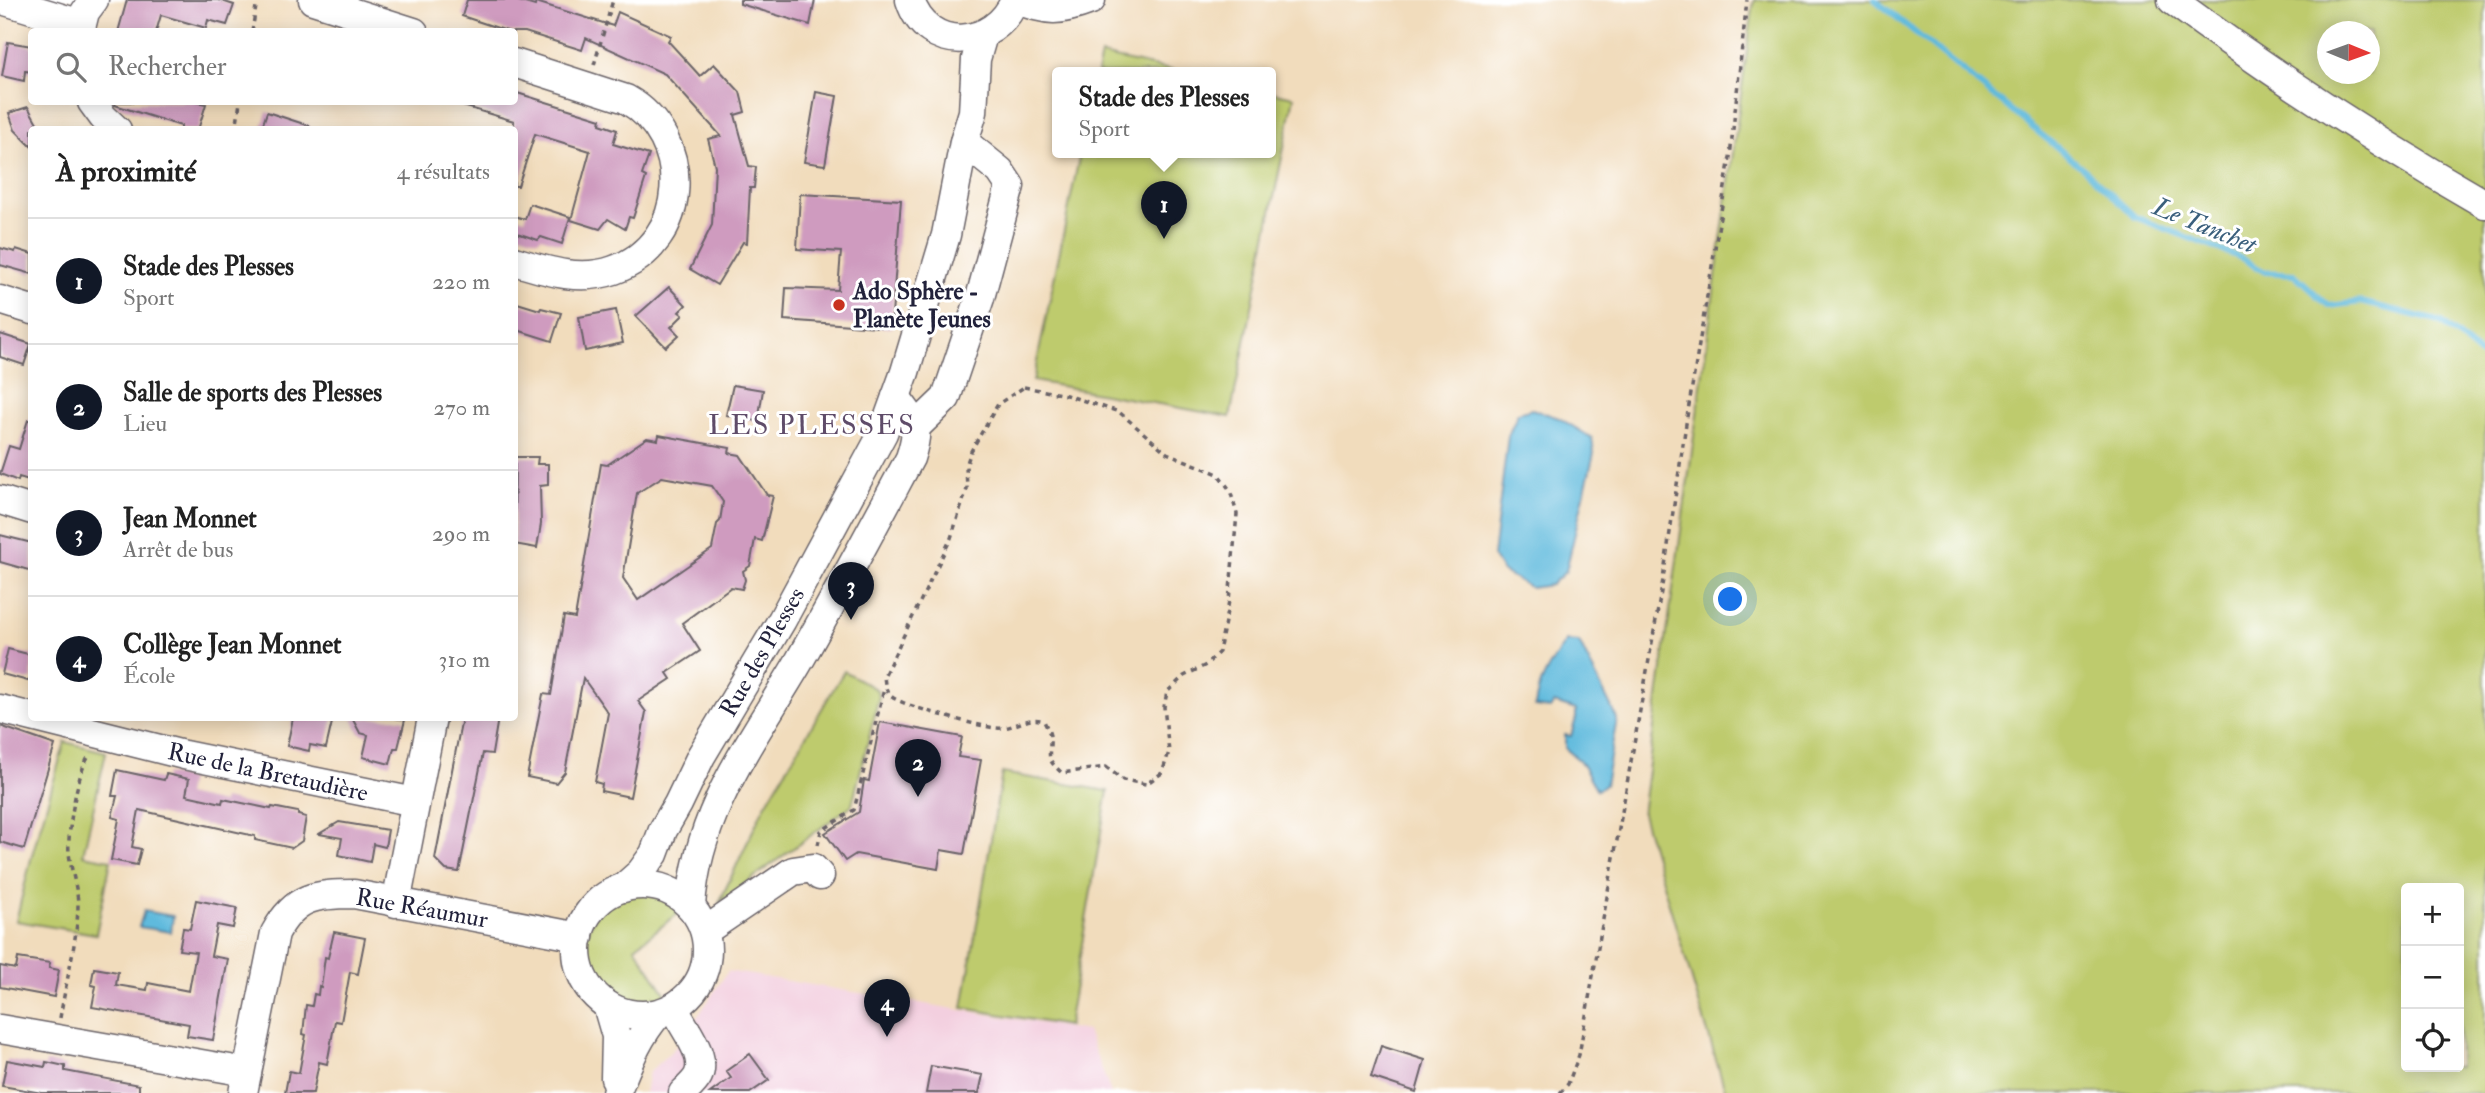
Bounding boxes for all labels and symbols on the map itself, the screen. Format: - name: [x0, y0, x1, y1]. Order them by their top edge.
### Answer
- north arrow: [2317, 21, 2380, 84]
- pin: 1: [1141, 181, 1187, 239]
- water label: Le Tanchet: [2147, 190, 2262, 262]
- place label: Ado Sphère - Planète Jeunes: [852, 276, 991, 335]
- marker: Ado Sphère - Planète Jeunes: [831, 297, 847, 313]
- district label: LES PLESSES: [708, 408, 916, 443]
- pin: 3: [828, 562, 874, 620]
- street label: Rue des Plesses: [713, 582, 812, 723]
- your location: [1713, 582, 1747, 616]
- street label: Rue de la Bretaudière: [165, 736, 371, 809]
- pin: 2: [895, 739, 941, 797]
- street label: Rue Réaumur: [353, 882, 490, 935]
- pin: 4: [864, 979, 910, 1037]

